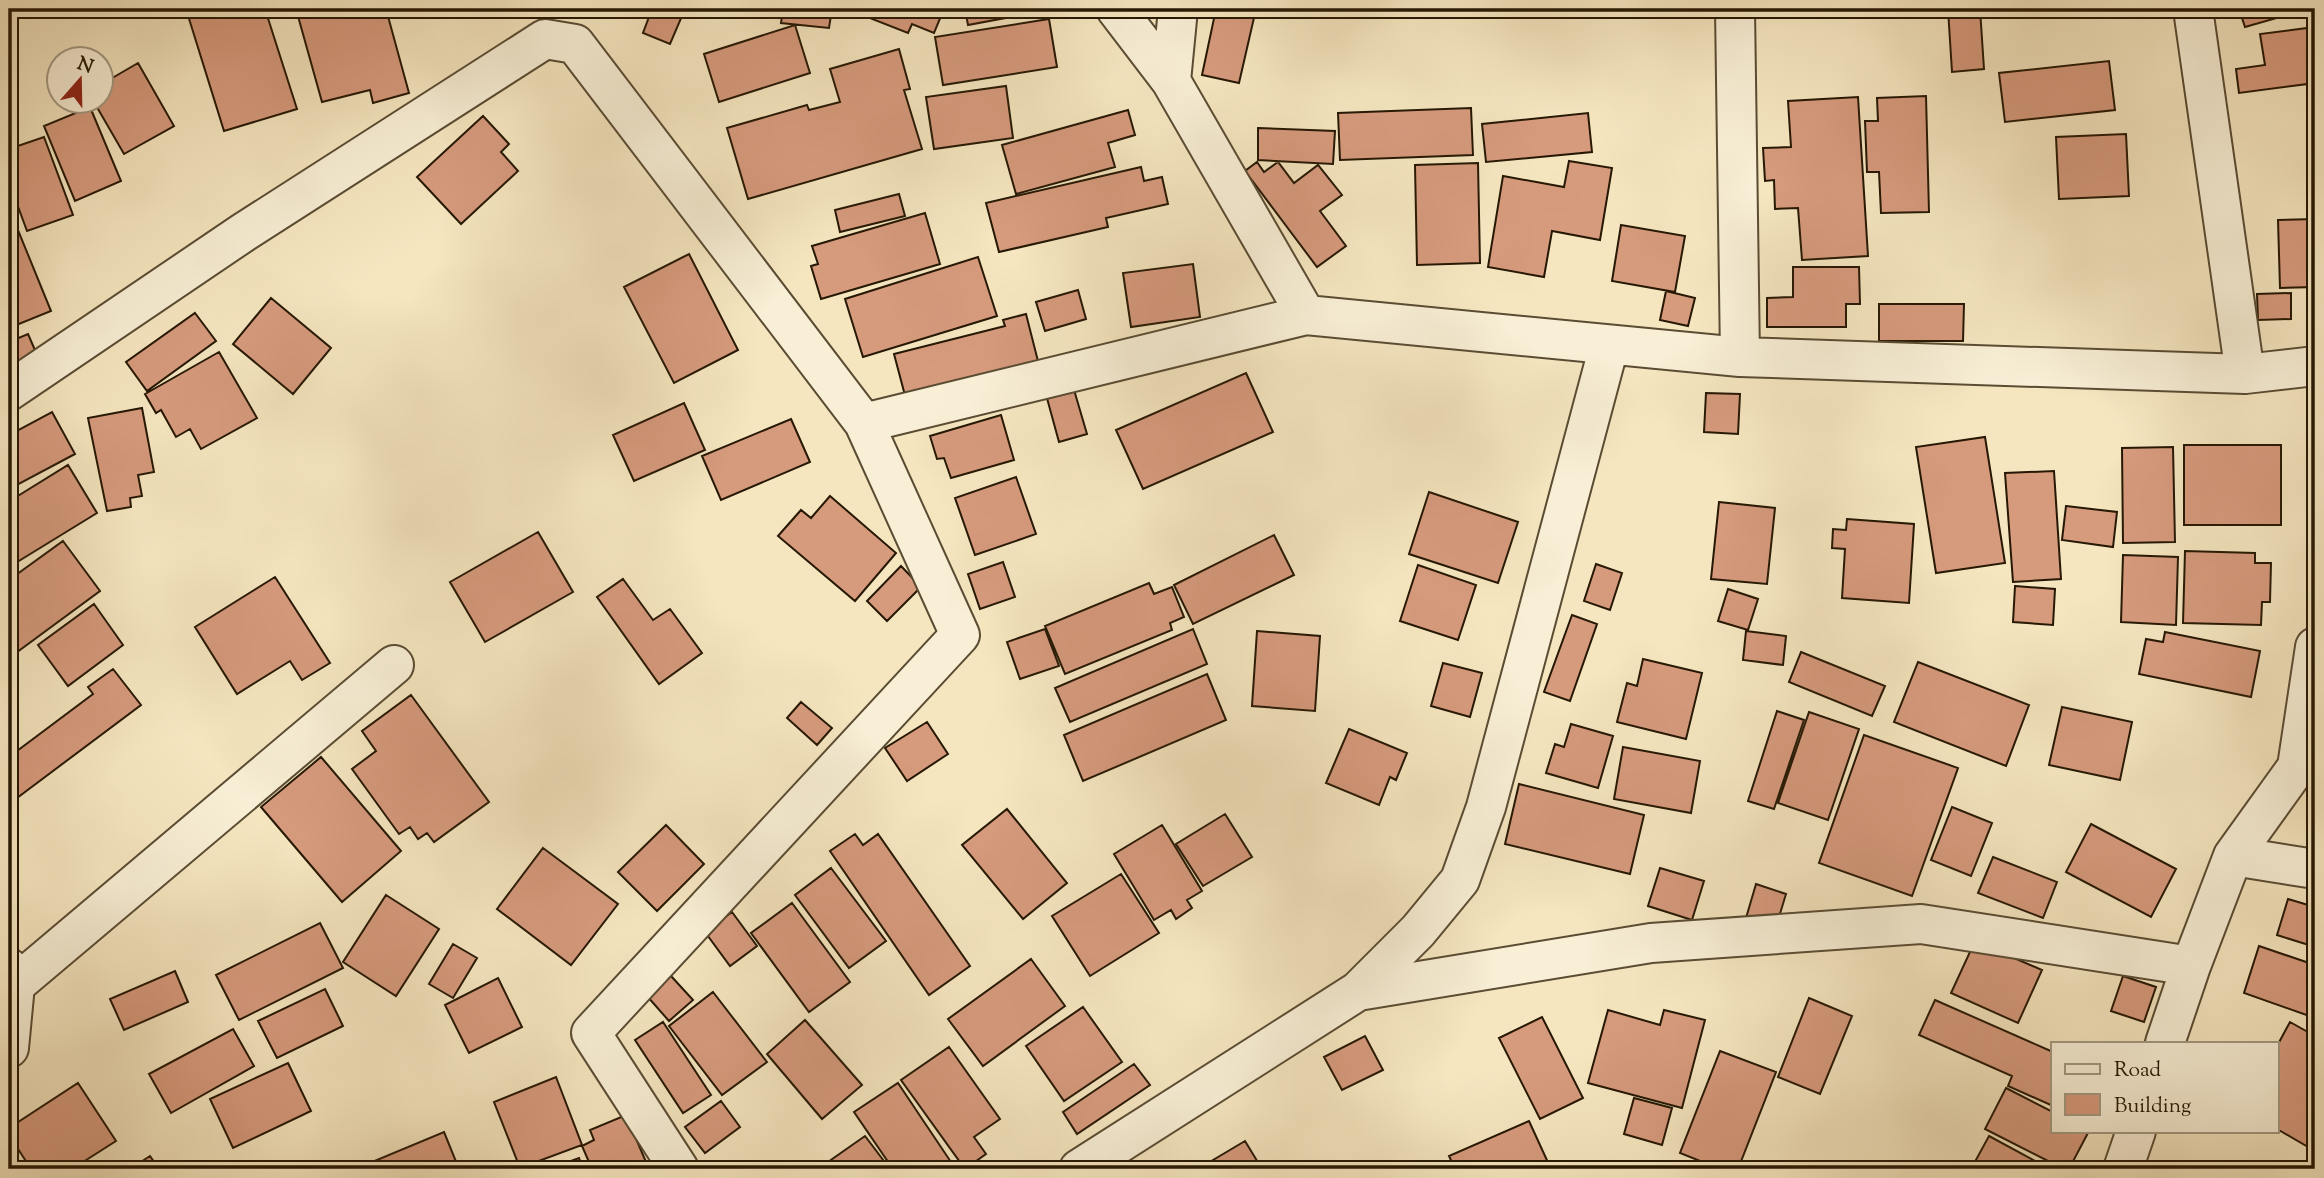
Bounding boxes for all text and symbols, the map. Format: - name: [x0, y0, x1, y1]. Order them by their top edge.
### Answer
- north arrow: [46, 46, 116, 116]
- text: N: [73, 51, 97, 82]
- legend: [2051, 1042, 2278, 1132]
- text: Road: [2114, 1056, 2161, 1086]
- text: Building: [2114, 1092, 2191, 1122]

